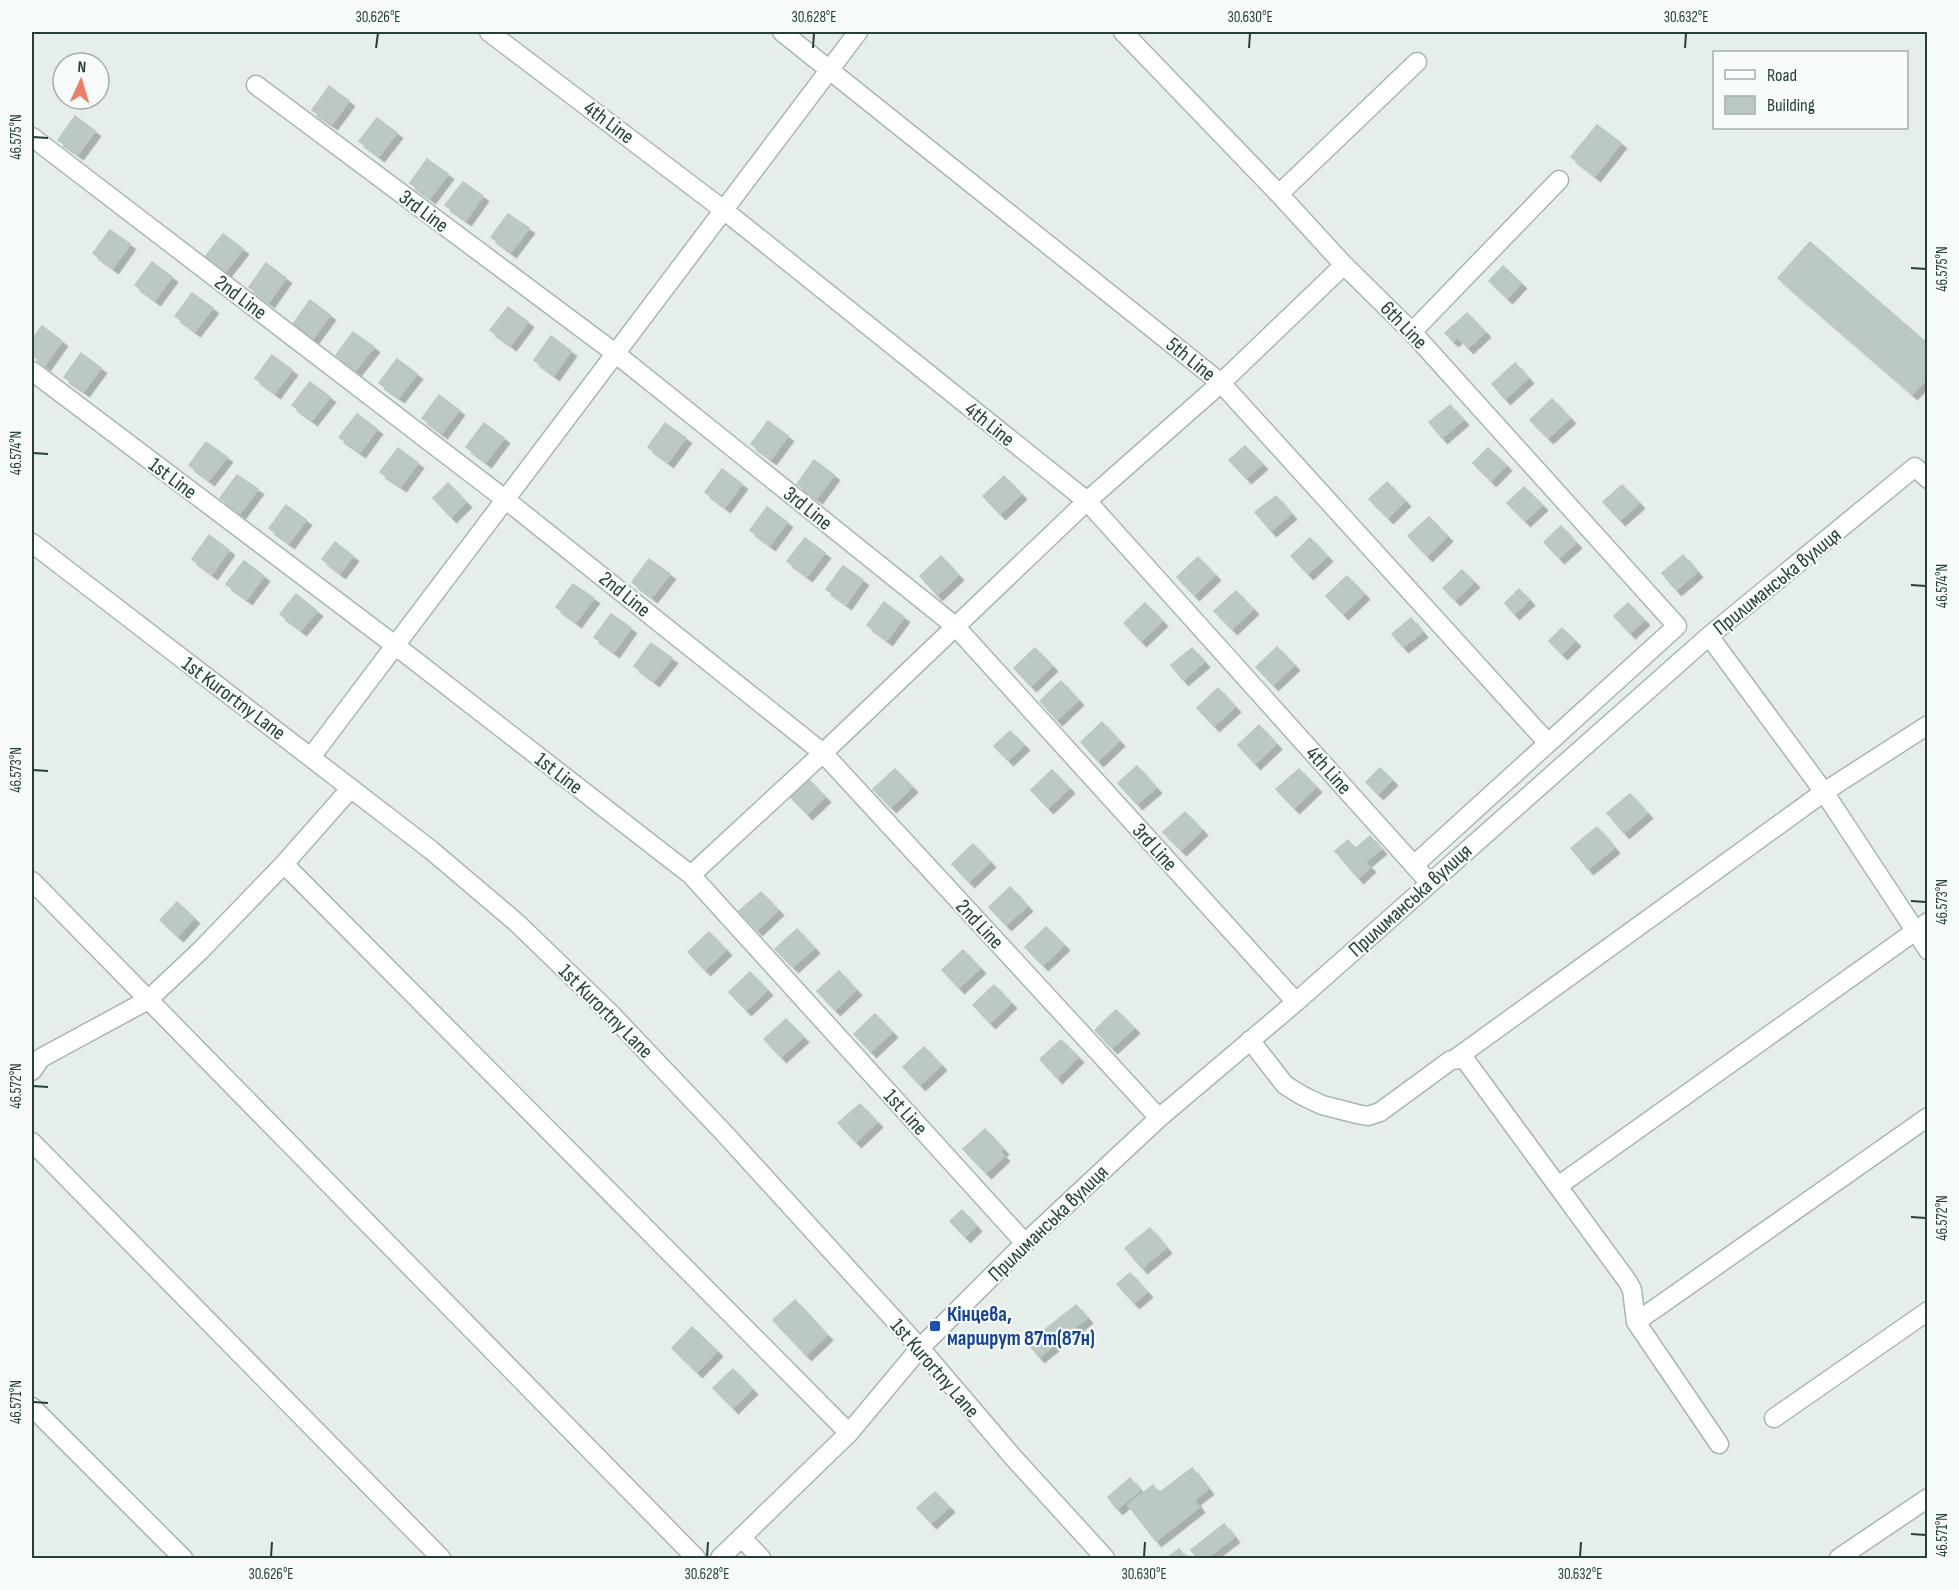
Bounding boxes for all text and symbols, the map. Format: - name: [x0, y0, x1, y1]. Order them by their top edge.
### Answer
- text: 30.626°E: [355, 8, 401, 27]
- text: 30.628°E: [792, 8, 836, 27]
- text: 30.630°E: [1227, 8, 1273, 27]
- text: 30.632°E: [1664, 8, 1708, 27]
- north arrow: [51, 51, 111, 111]
- legend: [1713, 51, 1908, 129]
- text: N: [77, 58, 87, 77]
- text: Road: [1767, 65, 1797, 86]
- street label: 4th Line: [579, 95, 639, 149]
- text: Building: [1767, 95, 1815, 116]
- text: 46.575°N: [7, 114, 26, 160]
- street label: 3rd Line: [394, 185, 453, 238]
- text: 46.575°N: [1933, 246, 1952, 292]
- street label: 2nd Line: [210, 270, 272, 325]
- street label: 6th Line: [1375, 296, 1432, 355]
- street label: 5th Line: [1161, 332, 1220, 387]
- street label: 4th Line: [960, 397, 1020, 452]
- text: 46.574°N: [7, 431, 26, 475]
- street label: 1st Line: [144, 452, 202, 505]
- street label: 3rd Line: [778, 481, 837, 536]
- street label: Прилиманська вулиця: [1708, 522, 1846, 641]
- text: 46.574°N: [1933, 564, 1952, 608]
- street label: 2nd Line: [594, 566, 655, 623]
- street label: 1st Kurortny Lane: [177, 651, 291, 746]
- street label: 4th Line: [1300, 741, 1357, 800]
- text: 46.573°N: [7, 747, 26, 793]
- street label: 1st Line: [530, 747, 588, 800]
- street label: 3rd Line: [1127, 818, 1183, 876]
- street label: Прилиманська вулиця: [1344, 839, 1477, 962]
- text: 46.573°N: [1933, 879, 1952, 925]
- street label: 2nd Line: [950, 894, 1009, 954]
- street label: 1st Kurortny Lane: [553, 959, 658, 1064]
- text: 46.572°N: [7, 1063, 26, 1109]
- street label: 1st Line: [878, 1084, 933, 1141]
- street label: Прилиманська вулиця: [983, 1160, 1114, 1287]
- text: 46.572°N: [1933, 1195, 1952, 1241]
- place label: Кінцева, маршрут 87т(87н): [947, 1302, 1095, 1351]
- street label: 1st Kurortny Lane: [885, 1314, 985, 1423]
- marker: Кінцева, маршрут 87т(87н): [928, 1319, 942, 1333]
- text: 46.571°N: [7, 1380, 26, 1424]
- text: 46.571°N: [1933, 1513, 1952, 1557]
- text: 30.626°E: [248, 1565, 294, 1584]
- text: 30.628°E: [685, 1565, 729, 1584]
- text: 30.630°E: [1121, 1565, 1167, 1584]
- text: 30.632°E: [1558, 1565, 1602, 1584]

